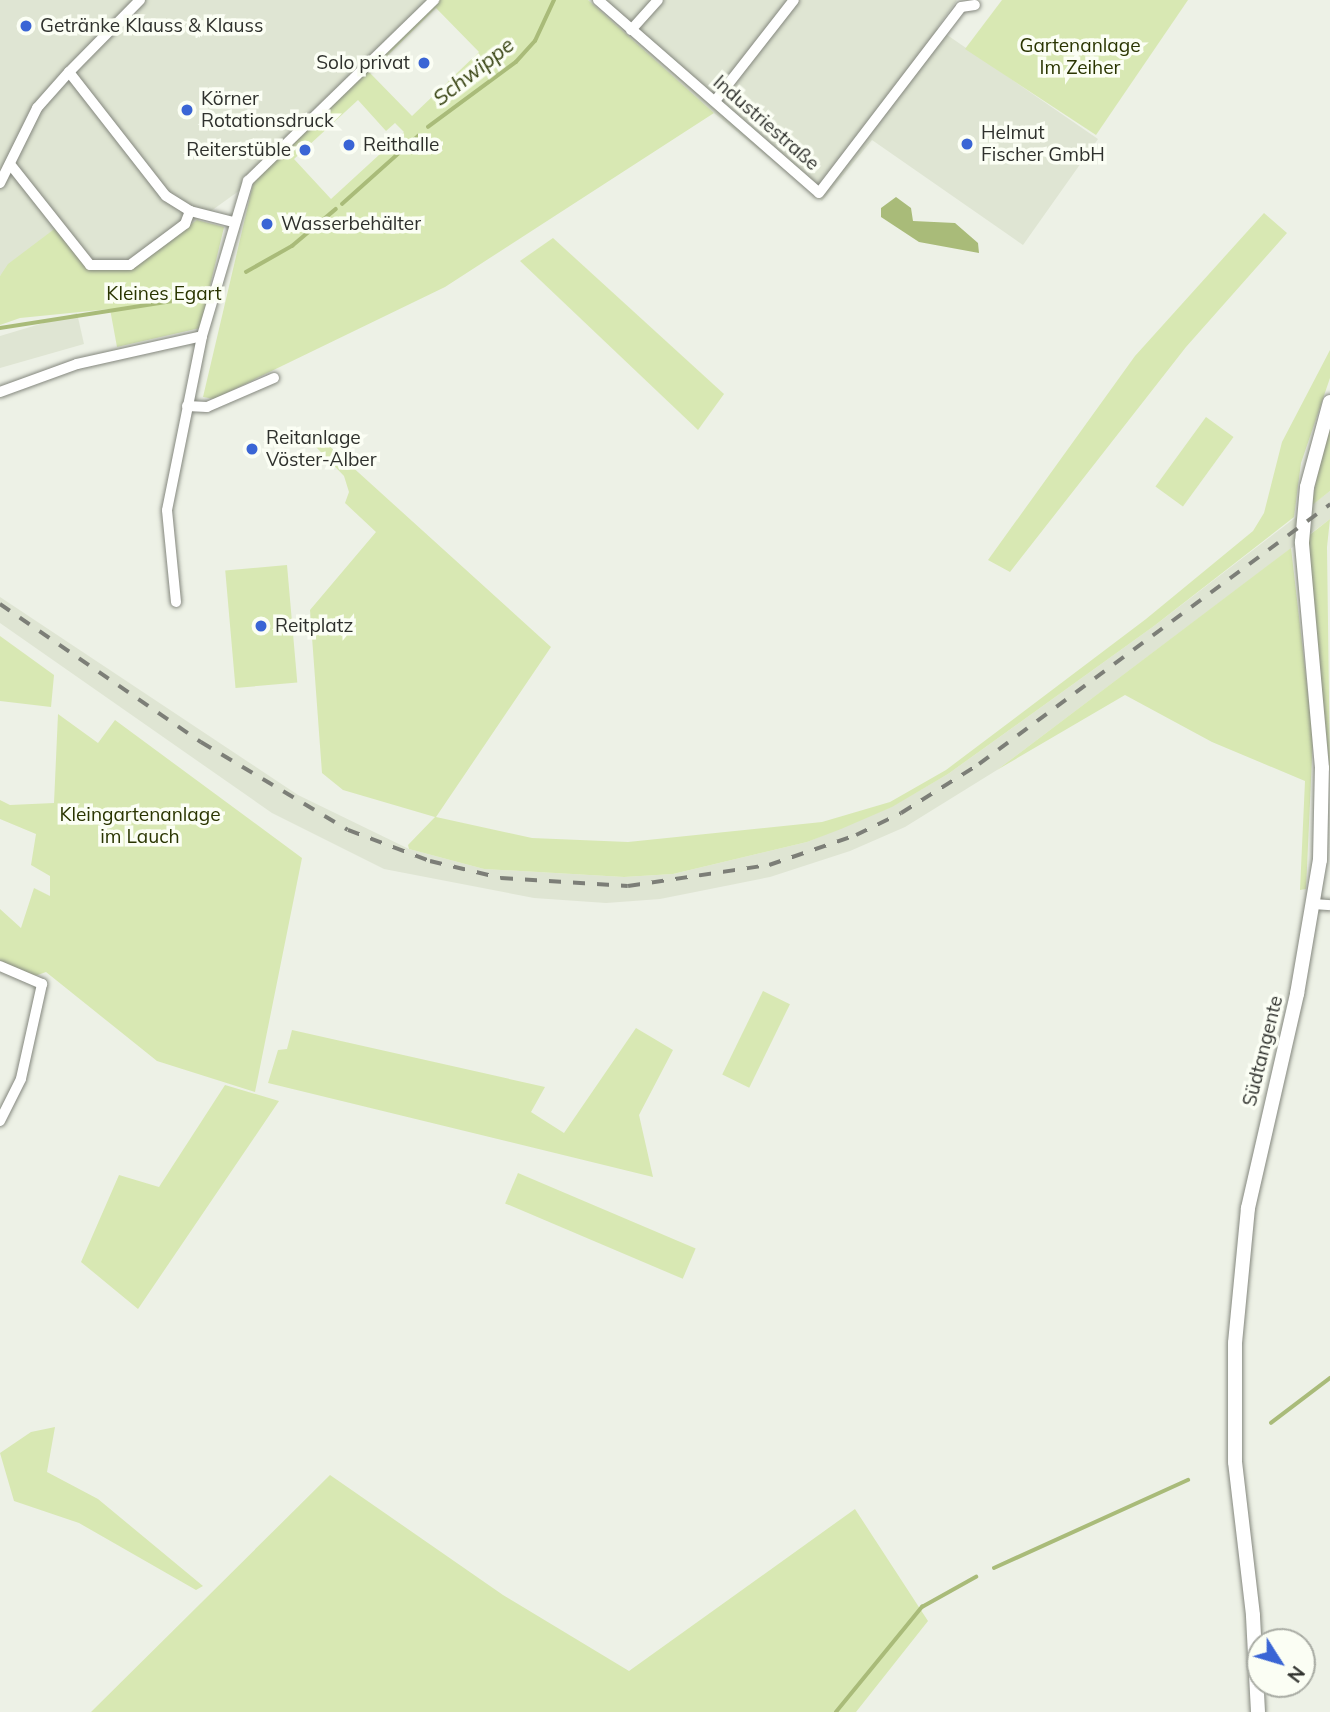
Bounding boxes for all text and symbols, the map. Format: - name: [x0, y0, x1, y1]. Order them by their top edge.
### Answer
- place label: Getränke Klauss & Klauss: [40, 15, 263, 37]
- marker: Getränke Klauss & Klauss: [18, 18, 34, 34]
- water label: Schwippe: [428, 32, 518, 110]
- park label: Gartenanlage Im Zeiher: [1020, 35, 1140, 79]
- place label: Solo privat: [316, 52, 410, 74]
- marker: Solo privat: [416, 55, 432, 71]
- street label: Industriestraße: [708, 71, 824, 175]
- place label: Körner Rotationsdruck: [201, 88, 334, 132]
- marker: Körner Rotationsdruck: [179, 102, 195, 118]
- place label: Helmut Fischer GmbH: [981, 122, 1105, 166]
- place label: Reithalle: [363, 134, 439, 156]
- marker: Helmut Fischer GmbH: [959, 136, 975, 152]
- marker: Reithalle: [341, 137, 357, 153]
- place label: Reiterstüble: [186, 139, 291, 161]
- marker: Reiterstüble: [297, 142, 313, 158]
- place label: Wasserbehälter: [281, 213, 421, 235]
- marker: Wasserbehälter: [259, 216, 275, 232]
- park label: Kleines Egart: [106, 283, 222, 305]
- place label: Reitanlage Vöster-Alber: [266, 427, 377, 471]
- marker: Reitanlage Vöster-Alber: [244, 441, 260, 457]
- place label: Reitplatz: [275, 615, 353, 637]
- marker: Reitplatz: [253, 618, 269, 634]
- park label: Kleingartenanlage im Lauch: [59, 804, 221, 848]
- street label: Südtangente: [1238, 993, 1288, 1109]
- north arrow: [1246, 1628, 1316, 1698]
- text: N: [1282, 1661, 1310, 1687]

